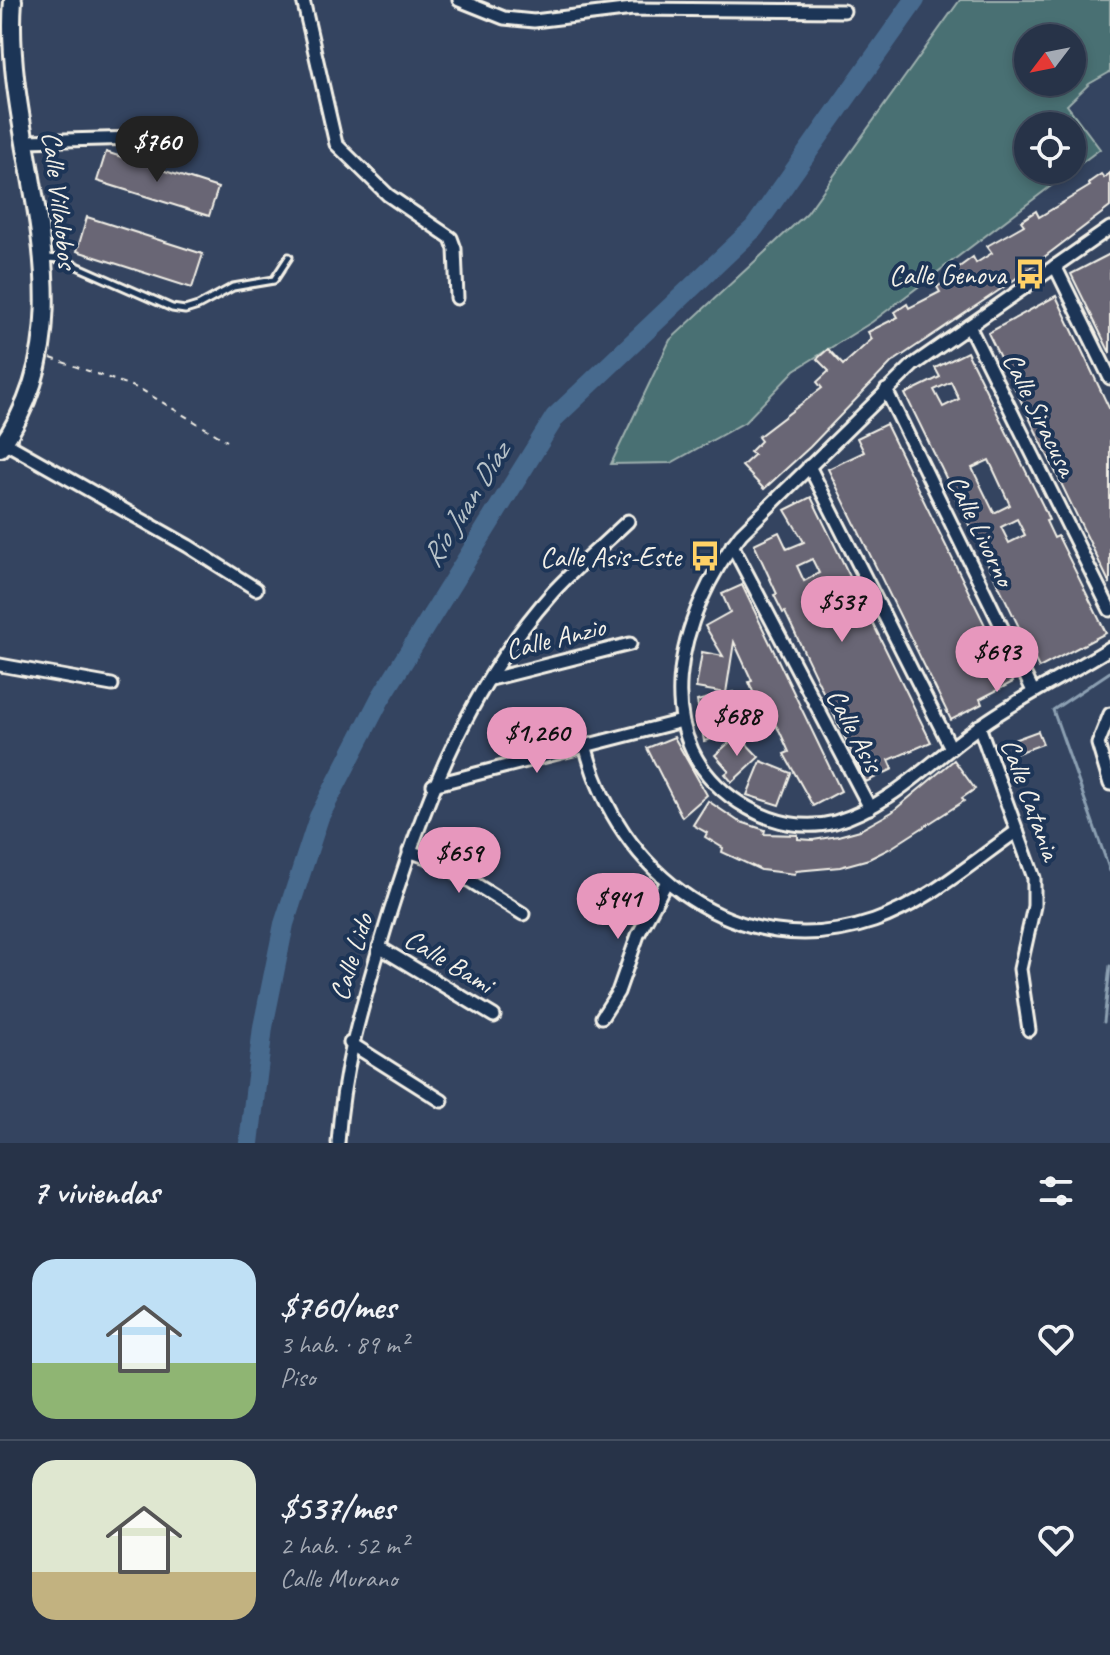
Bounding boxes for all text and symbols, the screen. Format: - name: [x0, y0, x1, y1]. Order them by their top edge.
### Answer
- north arrow: [1014, 24, 1086, 96]
- map controls: [1014, 24, 1086, 184]
- button: locate: [1014, 112, 1086, 184]
- pin: $760: [110, 116, 204, 184]
- text: $760: [133, 125, 181, 158]
- street label: Calle Villalobos: [34, 130, 86, 273]
- place label: Calle Genova: [889, 257, 1008, 292]
- bus stop icon: Calle Genova: [1013, 257, 1047, 291]
- street label: Calle Siracusa: [995, 346, 1086, 484]
- water label: Río Juan Díaz: [412, 432, 520, 574]
- street label: Calle Livorno: [939, 469, 1024, 594]
- place label: Calle Asis-Este: [540, 539, 683, 574]
- bus stop icon: Calle Asis-Este: [688, 539, 722, 573]
- pin: $537: [795, 576, 889, 644]
- text: $537: [819, 585, 865, 618]
- street label: Calle Anzio: [502, 608, 610, 667]
- pin: $693: [950, 626, 1044, 694]
- text: $693: [973, 635, 1021, 668]
- street label: Calle Asis: [819, 682, 893, 780]
- pin: $688: [690, 690, 784, 758]
- text: $688: [713, 699, 761, 732]
- pin: $1,260: [472, 707, 602, 775]
- text: $1,260: [505, 716, 569, 749]
- street label: Calle Catania: [993, 734, 1070, 867]
- pin: $659: [412, 827, 506, 895]
- text: $659: [436, 836, 482, 869]
- pin: $941: [571, 873, 665, 941]
- text: $941: [595, 882, 641, 915]
- street label: Calle Lido: [321, 907, 381, 1005]
- street label: Calle Bami: [398, 921, 503, 1003]
- icon: filters: [1034, 1169, 1078, 1213]
- text: 7 viviendas: [32, 1170, 159, 1213]
- text: $760/mes: [280, 1285, 396, 1328]
- icon: home: [96, 1291, 192, 1387]
- icon: heart: [1034, 1317, 1078, 1361]
- text: 3 hab. · 89 m²: [280, 1328, 408, 1361]
- text: Piso: [280, 1361, 315, 1394]
- text: $537/mes: [280, 1486, 394, 1529]
- icon: home: [96, 1492, 192, 1588]
- icon: heart: [1034, 1518, 1078, 1562]
- text: 2 hab. · 52 m²: [280, 1529, 408, 1562]
- text: Calle Murano: [280, 1562, 397, 1595]

